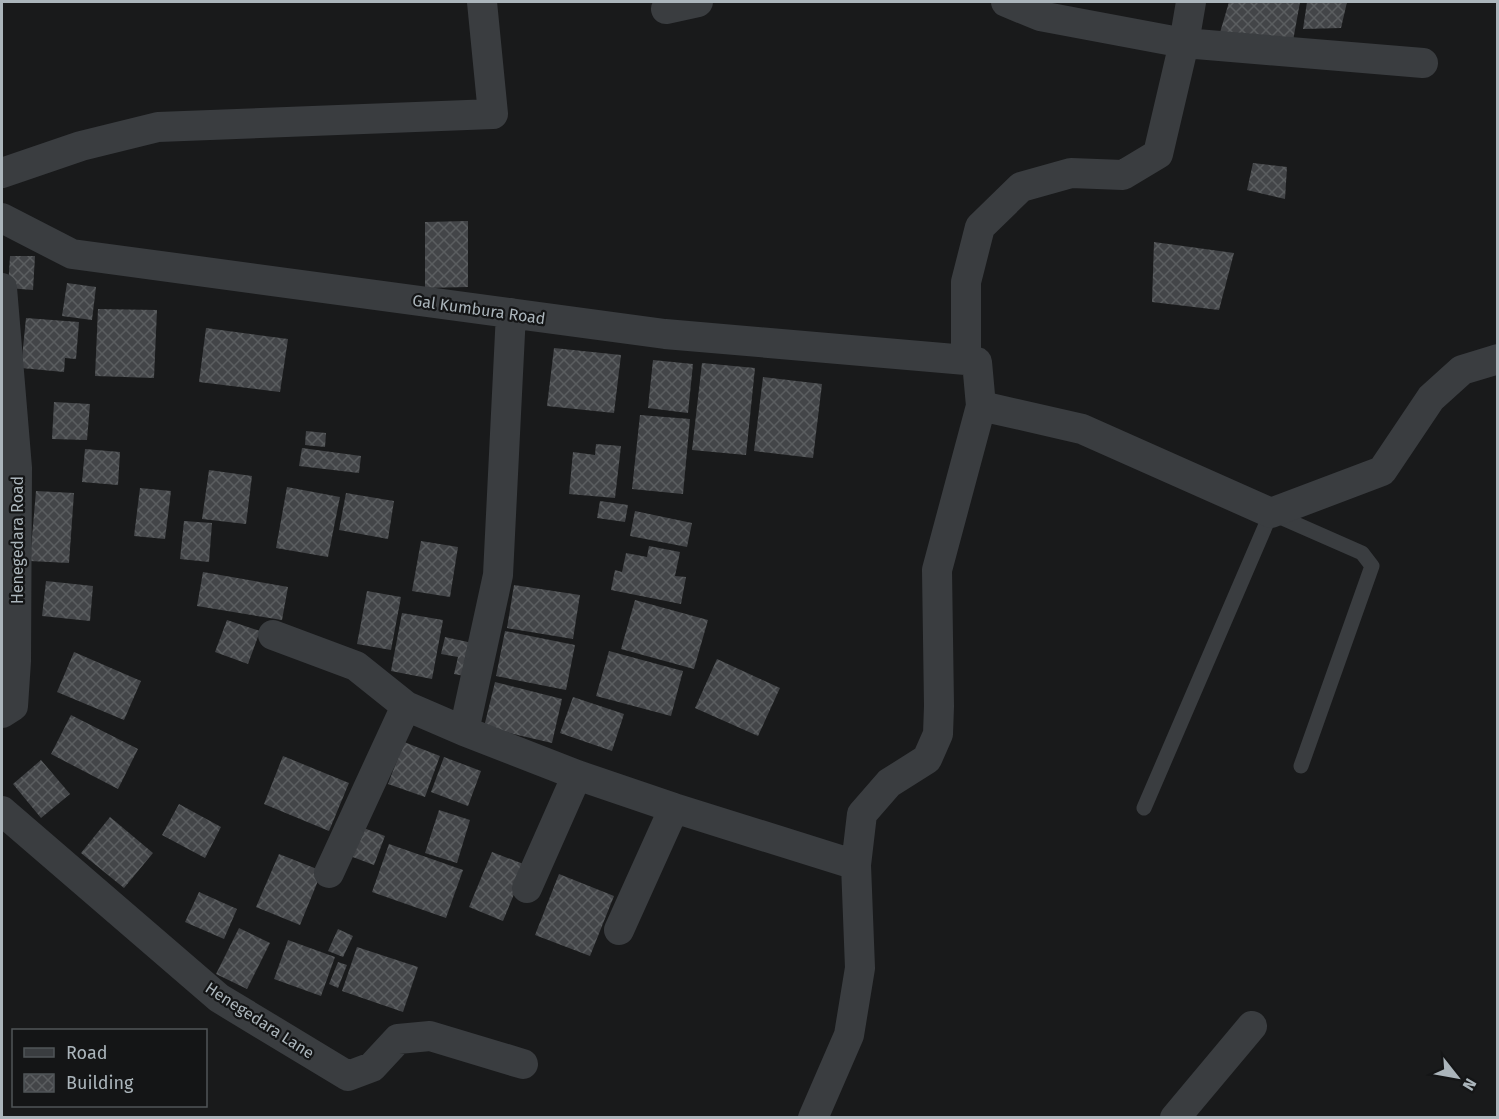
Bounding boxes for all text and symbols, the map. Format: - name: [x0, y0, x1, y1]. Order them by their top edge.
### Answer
- street label: Gal Kumbura Road: [411, 291, 547, 328]
- street label: Henegedara Road: [8, 476, 27, 604]
- street label: Henegedara Lane: [202, 978, 318, 1063]
- legend: [12, 1029, 207, 1107]
- text: Road: [66, 1042, 108, 1064]
- north arrow: [1427, 1047, 1487, 1107]
- text: Building: [66, 1072, 134, 1094]
- text: N: [1459, 1075, 1480, 1094]

